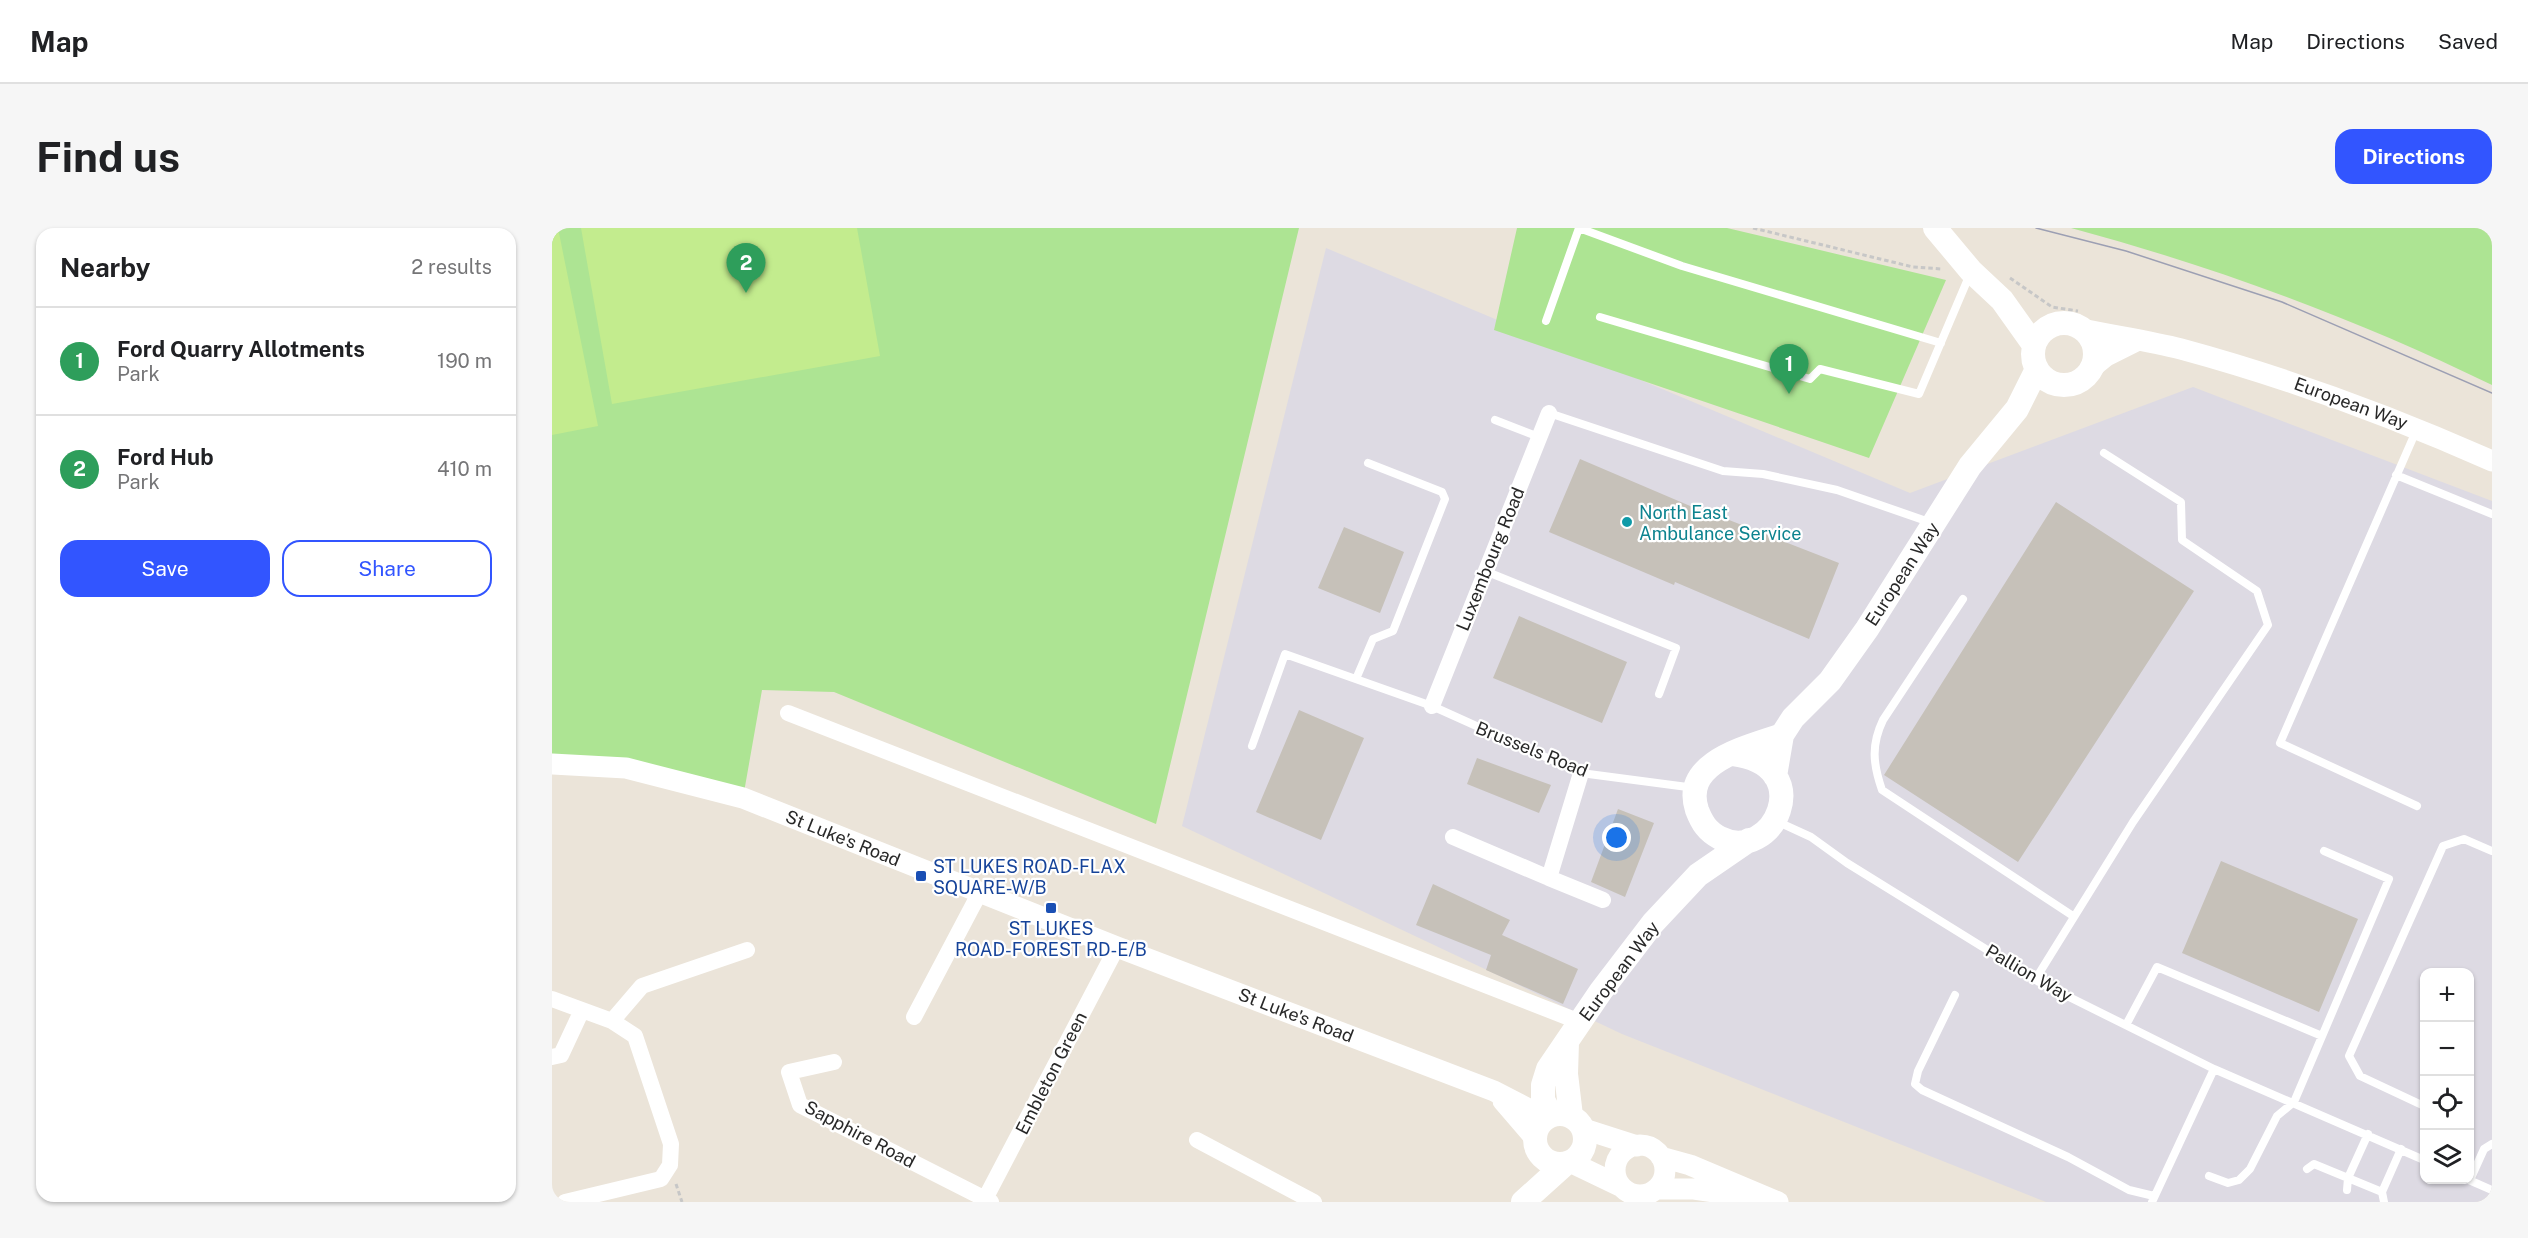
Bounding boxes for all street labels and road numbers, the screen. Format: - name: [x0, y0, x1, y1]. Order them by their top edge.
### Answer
- street label: European Way: [2291, 373, 2411, 433]
- street label: Luxembourg Road: [1452, 484, 1528, 634]
- street label: European Way: [1861, 518, 1944, 630]
- street label: Brussels Road: [1473, 717, 1591, 781]
- street label: St Luke's Road: [783, 805, 903, 871]
- street label: European Way: [1575, 917, 1664, 1025]
- street label: Pallion Way: [1982, 940, 2076, 1006]
- street label: St Luke's Road: [1235, 983, 1357, 1047]
- street label: Embleton Green: [1011, 1008, 1091, 1138]
- street label: Sapphire Road: [801, 1096, 919, 1172]

